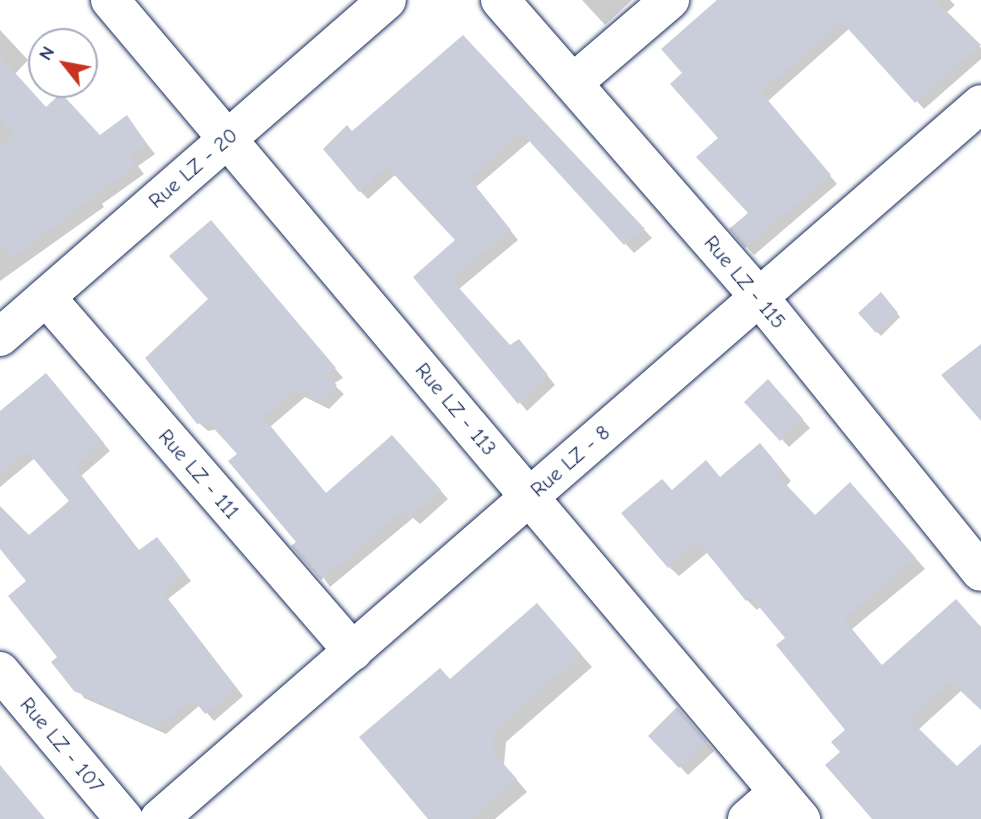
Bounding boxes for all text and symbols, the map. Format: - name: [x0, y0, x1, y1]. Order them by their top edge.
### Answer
- north arrow: [28, 28, 98, 98]
- text: N: [34, 42, 59, 64]
- street label: Rue LZ - 20: [143, 122, 243, 214]
- street label: Rue LZ - 115: [699, 230, 791, 334]
- street label: Rue LZ - 113: [410, 358, 502, 460]
- street label: Rue LZ - 8: [525, 420, 615, 502]
- street label: Rue LZ - 111: [153, 424, 245, 524]
- street label: Rue LZ - 107: [15, 692, 109, 798]

